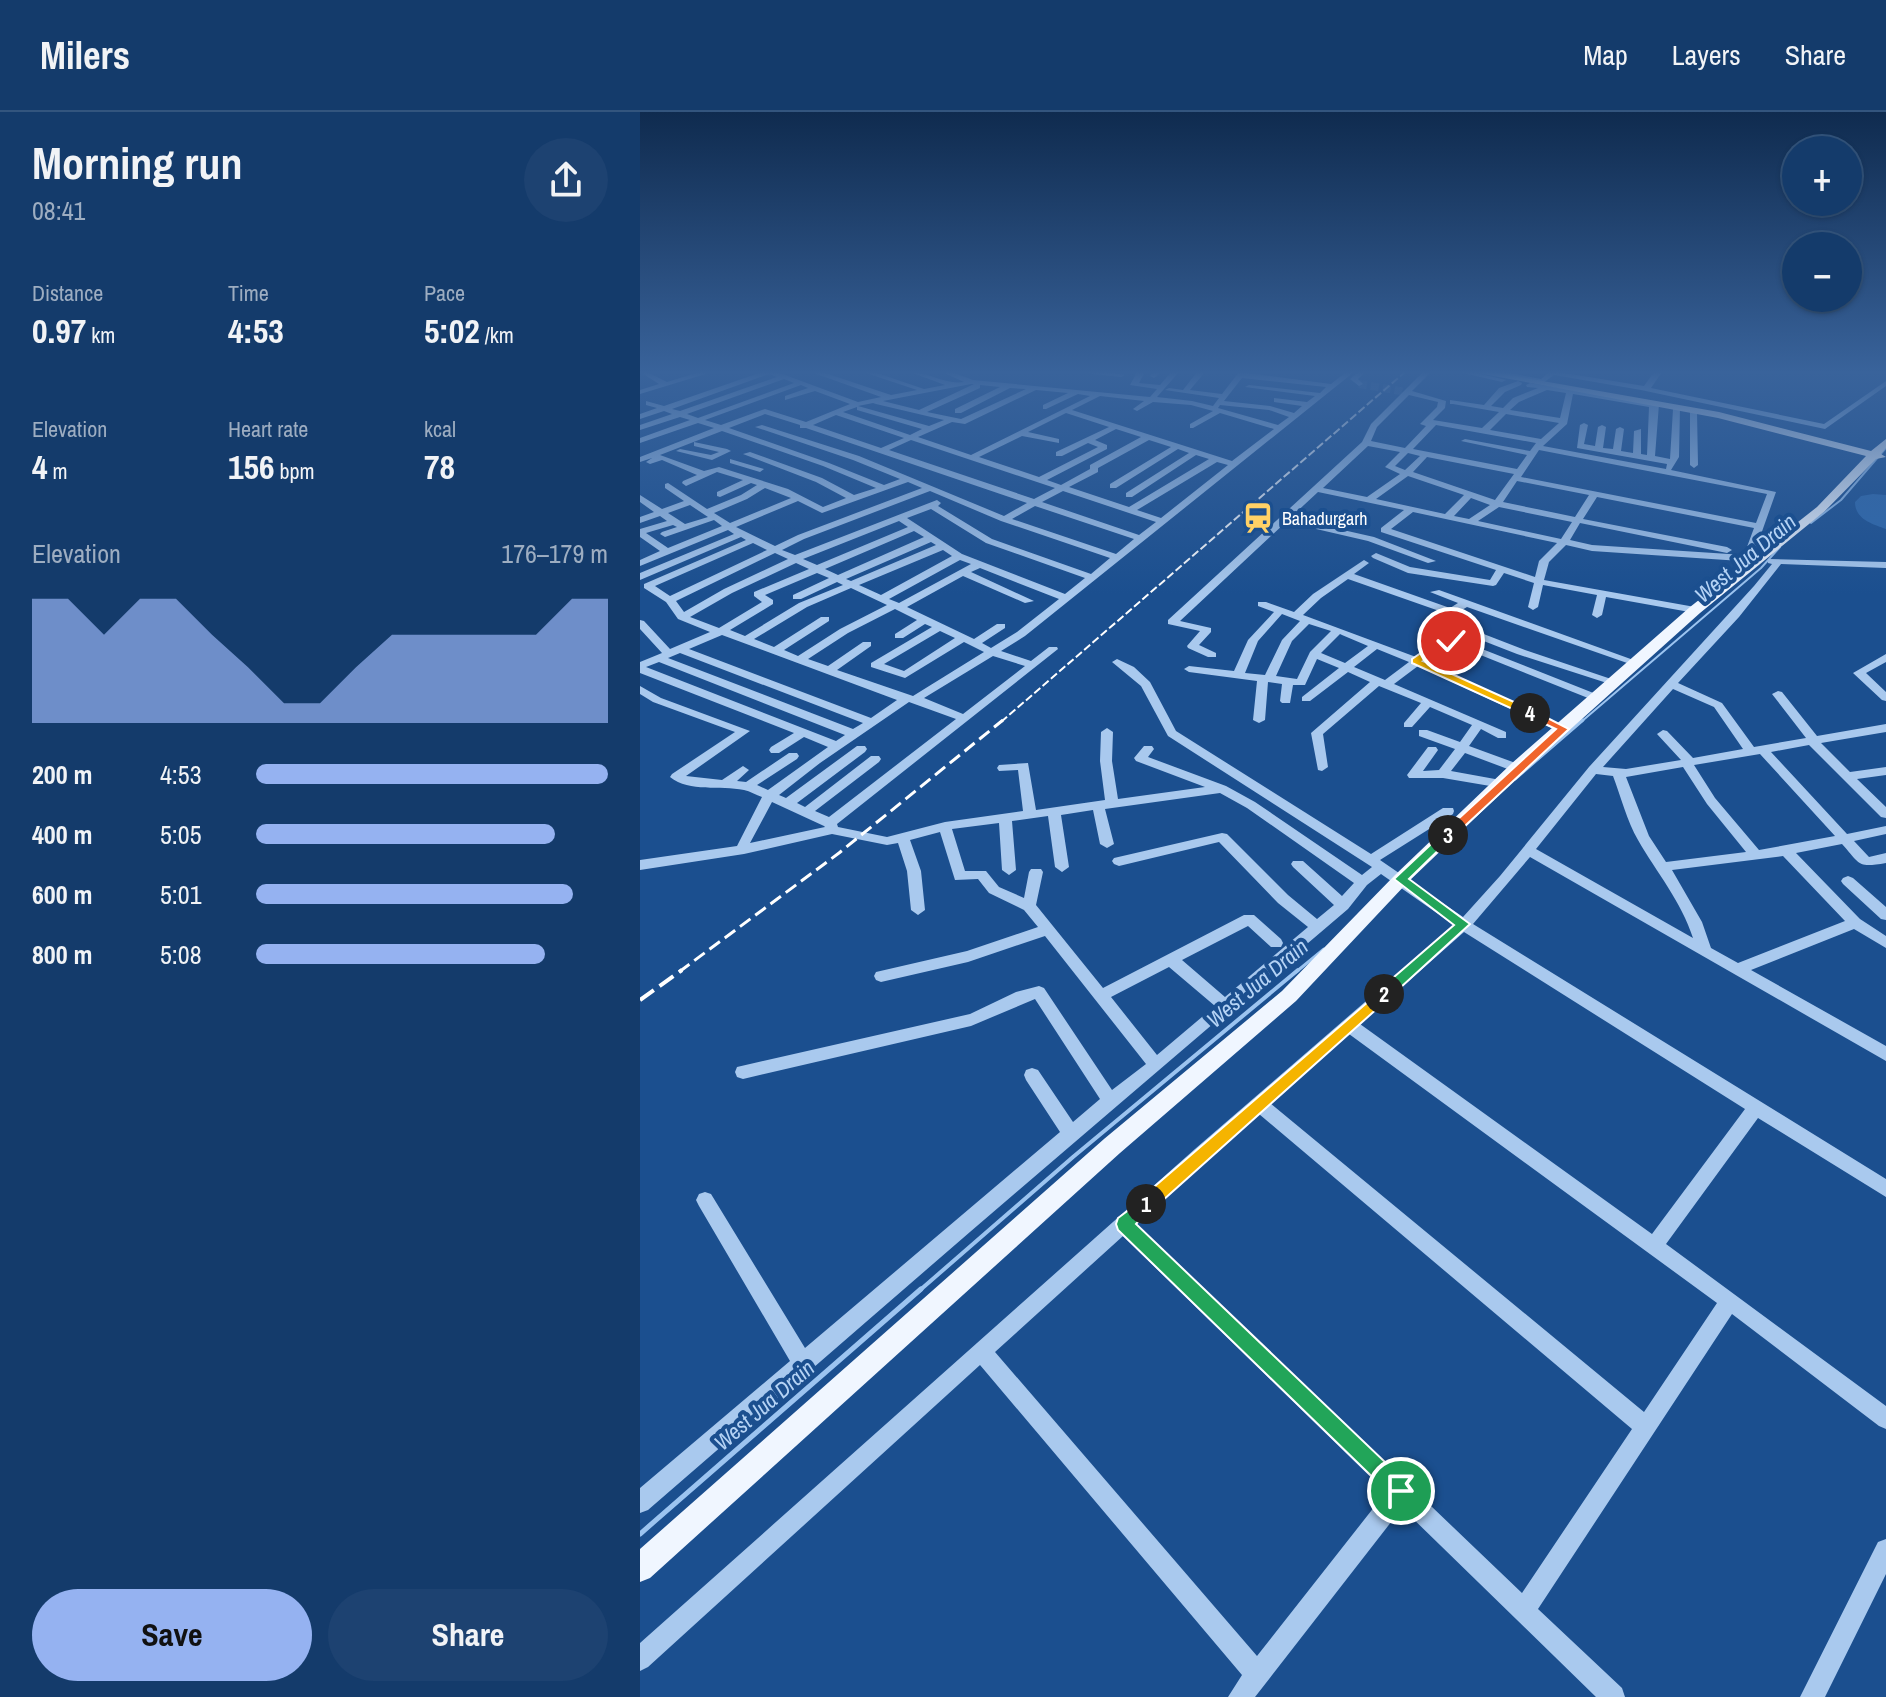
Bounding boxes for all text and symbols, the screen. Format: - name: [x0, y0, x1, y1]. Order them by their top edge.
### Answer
- text: Milers: [40, 30, 130, 81]
- text: Map: [1583, 36, 1628, 74]
- text: Layers: [1672, 36, 1741, 74]
- text: Share: [1785, 36, 1846, 74]
- text: Morning run: [32, 133, 242, 193]
- map controls: [1782, 136, 1862, 312]
- button: +: [1782, 136, 1862, 216]
- button: share: [524, 138, 608, 222]
- text: 08:41: [32, 193, 85, 228]
- button: −: [1782, 232, 1862, 312]
- text: Distance: [32, 278, 103, 308]
- text: Time: [228, 278, 269, 308]
- text: Pace: [424, 278, 465, 308]
- text: 0.97: [32, 308, 86, 354]
- text: 4:53: [228, 308, 284, 354]
- text: 5:02: [424, 308, 480, 354]
- text: km: [86, 320, 115, 350]
- text: /km: [480, 320, 514, 350]
- text: Elevation: [32, 414, 107, 444]
- text: Heart rate: [228, 414, 308, 444]
- text: kcal: [424, 414, 456, 444]
- text: 4: [32, 444, 48, 490]
- text: 156: [228, 444, 275, 490]
- text: 78: [424, 444, 455, 490]
- text: m: [48, 456, 68, 486]
- text: bpm: [275, 456, 315, 486]
- station icon: Bahadurgarh: [1241, 501, 1275, 535]
- place label: Bahadurgarh: [1282, 506, 1367, 531]
- water label: West Jua Drain: [1688, 507, 1802, 609]
- text: Elevation: [32, 536, 121, 571]
- text: 176–179 m: [501, 536, 608, 571]
- pin: [1417, 607, 1485, 675]
- icon: check: [1429, 619, 1473, 663]
- pin: 4: [1510, 693, 1550, 733]
- text: 4: [1525, 698, 1535, 728]
- text: 200 m: [32, 757, 92, 792]
- text: 4:53: [160, 757, 202, 792]
- pin: 3: [1428, 815, 1468, 855]
- text: 400 m: [32, 817, 92, 852]
- text: 5:05: [160, 817, 202, 852]
- text: 3: [1443, 820, 1453, 850]
- text: 600 m: [32, 877, 92, 912]
- text: 5:01: [160, 877, 202, 912]
- water label: West Jua Drain: [1200, 932, 1314, 1034]
- text: 800 m: [32, 937, 92, 972]
- text: 5:08: [160, 937, 202, 972]
- pin: 2: [1364, 974, 1404, 1014]
- text: 2: [1379, 979, 1389, 1009]
- pin: 1: [1126, 1184, 1166, 1224]
- text: 1: [1141, 1189, 1151, 1219]
- water label: West Jua Drain: [707, 1353, 821, 1457]
- pin: [1367, 1457, 1435, 1525]
- icon: arrive: [1379, 1469, 1423, 1513]
- button: Save: [32, 1589, 312, 1681]
- button: Share: [328, 1589, 608, 1681]

